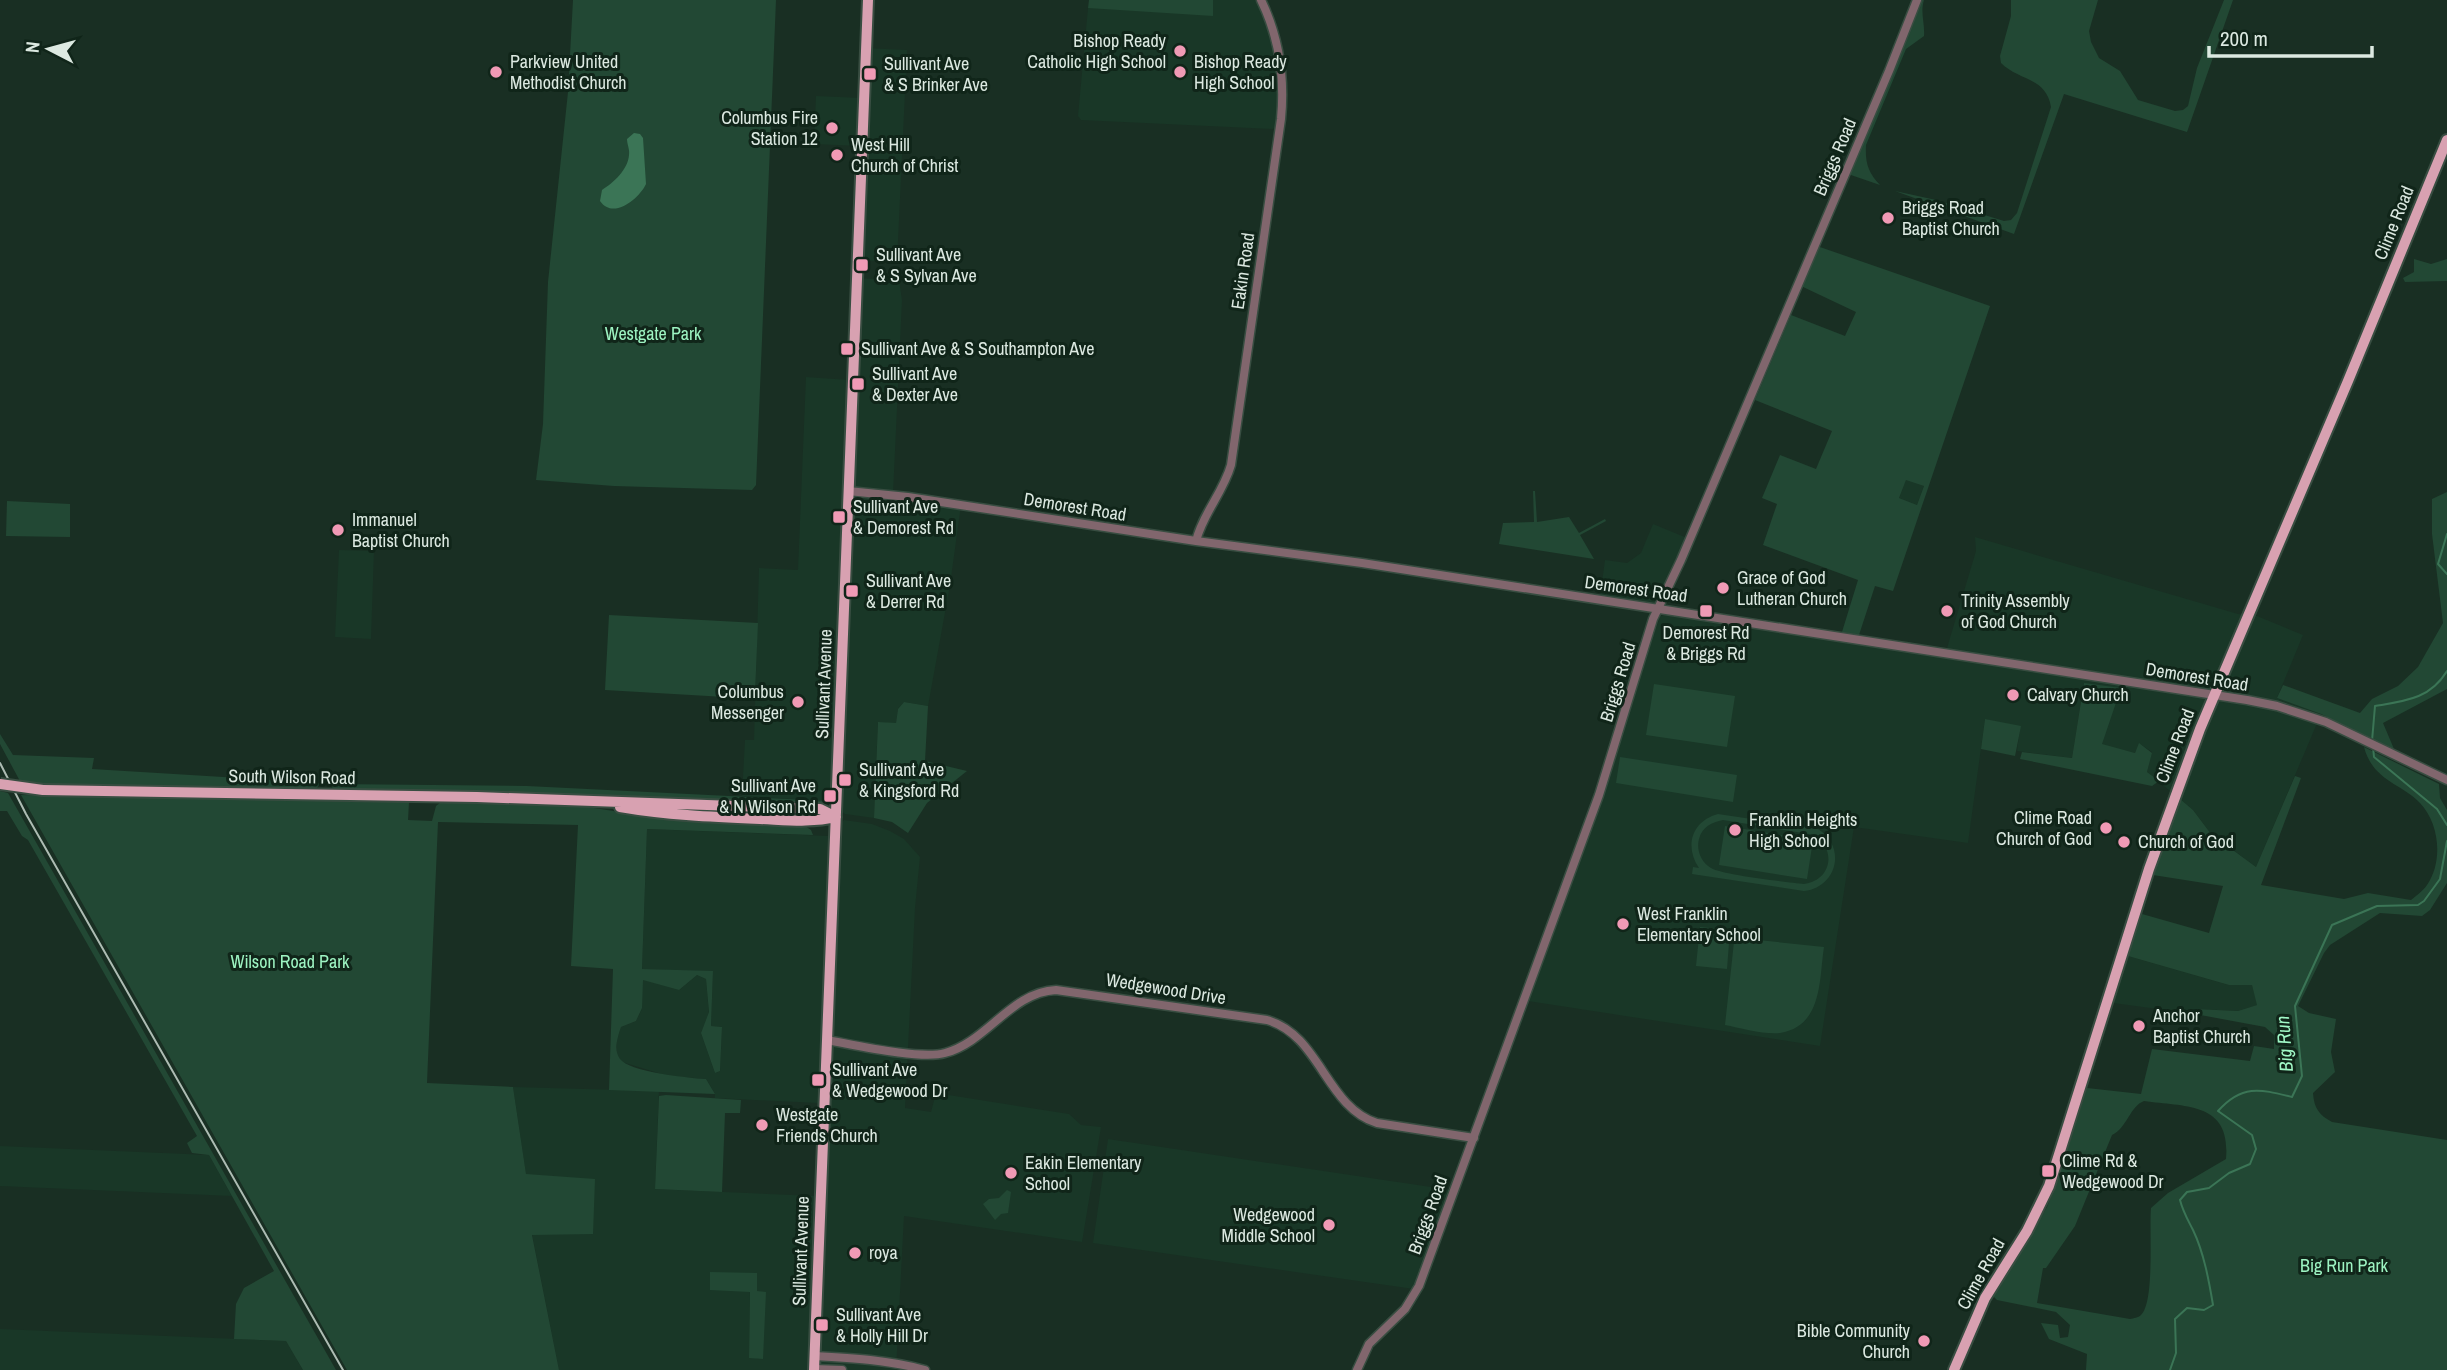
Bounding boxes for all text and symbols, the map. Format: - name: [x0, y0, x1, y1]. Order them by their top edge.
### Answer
- north arrow: [14, 14, 84, 84]
- scale bar: [2209, 14, 2372, 58]
- text: 200 m: [2220, 24, 2268, 53]
- place label: Bishop Ready Catholic High School: [1027, 28, 1167, 74]
- text: N: [19, 40, 46, 54]
- marker: Bishop Ready Catholic High School: [1172, 43, 1188, 59]
- place label: Parkview United Methodist Church: [510, 49, 627, 95]
- place label: Bishop Ready High School: [1194, 49, 1287, 95]
- place label: Sullivant Ave & S Brinker Ave: [884, 51, 988, 97]
- marker: Parkview United Methodist Church: [488, 64, 504, 80]
- marker: Bishop Ready High School: [1172, 64, 1188, 80]
- marker: Sullivant Ave & S Brinker Ave: [862, 66, 878, 82]
- place label: Columbus Fire Station 12: [721, 105, 818, 151]
- street label: Briggs Road: [1807, 114, 1862, 199]
- marker: Columbus Fire Station 12: [824, 120, 840, 136]
- place label: West Hill Church of Christ: [851, 132, 958, 178]
- marker: West Hill Church of Christ: [829, 147, 845, 163]
- street label: Clime Road: [2367, 182, 2420, 264]
- place label: Briggs Road Baptist Church: [1902, 195, 2000, 241]
- marker: Briggs Road Baptist Church: [1880, 210, 1896, 226]
- street label: Eakin Road: [1225, 231, 1260, 311]
- place label: Sullivant Ave & S Sylvan Ave: [876, 242, 977, 288]
- marker: Sullivant Ave & S Sylvan Ave: [854, 257, 870, 273]
- park label: Westgate Park: [605, 321, 702, 346]
- place label: Sullivant Ave & S Southampton Ave: [861, 336, 1094, 361]
- marker: Sullivant Ave & S Southampton Ave: [839, 341, 855, 357]
- place label: Sullivant Ave & Dexter Ave: [872, 361, 958, 407]
- marker: Sullivant Ave & Dexter Ave: [850, 376, 866, 392]
- street label: Demorest Road: [1022, 486, 1128, 527]
- place label: Sullivant Ave & Demorest Rd: [853, 494, 954, 540]
- place label: Immanuel Baptist Church: [352, 507, 450, 553]
- marker: Sullivant Ave & Demorest Rd: [831, 509, 847, 525]
- marker: Immanuel Baptist Church: [330, 522, 346, 538]
- place label: Grace of God Lutheran Church: [1737, 565, 1847, 611]
- place label: Sullivant Ave & Derrer Rd: [866, 568, 951, 614]
- street label: Demorest Road: [1583, 569, 1689, 608]
- marker: Grace of God Lutheran Church: [1715, 580, 1731, 596]
- marker: Sullivant Ave & Derrer Rd: [844, 583, 860, 599]
- place label: Trinity Assembly of God Church: [1961, 588, 2070, 634]
- marker: Demorest Rd & Briggs Rd: [1698, 603, 1714, 619]
- marker: Trinity Assembly of God Church: [1939, 603, 1955, 619]
- place label: Demorest Rd & Briggs Rd: [1663, 620, 1749, 666]
- street label: Sullivant Avenue: [809, 629, 838, 739]
- street label: Briggs Road: [1594, 639, 1641, 725]
- street label: Demorest Road: [2144, 656, 2250, 697]
- place label: Columbus Messenger: [711, 679, 784, 725]
- place label: Calvary Church: [2027, 682, 2129, 707]
- marker: Calvary Church: [2005, 687, 2021, 703]
- marker: Columbus Messenger: [790, 694, 806, 710]
- street label: Clime Road: [2149, 705, 2200, 787]
- place label: Sullivant Ave & Kingsford Rd: [859, 757, 959, 803]
- street label: South Wilson Road: [228, 763, 356, 790]
- marker: Sullivant Ave & Kingsford Rd: [837, 772, 853, 788]
- place label: Sullivant Ave & N Wilson Rd: [719, 773, 816, 819]
- marker: Sullivant Ave & N Wilson Rd: [822, 788, 838, 804]
- place label: Clime Road Church of God: [1996, 805, 2092, 851]
- place label: Franklin Heights High School: [1749, 807, 1857, 853]
- marker: Clime Road Church of God: [2098, 820, 2114, 836]
- marker: Franklin Heights High School: [1727, 822, 1743, 838]
- place label: Church of God: [2138, 829, 2234, 854]
- marker: Church of God: [2116, 834, 2132, 850]
- place label: West Franklin Elementary School: [1637, 901, 1761, 947]
- marker: West Franklin Elementary School: [1615, 916, 1631, 932]
- park label: Wilson Road Park: [231, 949, 350, 974]
- street label: Wedgewood Drive: [1104, 967, 1228, 1010]
- place label: Anchor Baptist Church: [2152, 1003, 2251, 1049]
- water label: Big Run: [2269, 1015, 2299, 1073]
- marker: Anchor Baptist Church: [2131, 1018, 2147, 1034]
- place label: Sullivant Ave & Wedgewood Dr: [832, 1057, 948, 1103]
- marker: Sullivant Ave & Wedgewood Dr: [810, 1072, 826, 1088]
- place label: Westgate Friends Church: [776, 1102, 878, 1148]
- marker: Westgate Friends Church: [754, 1117, 770, 1133]
- place label: Clime Rd & Wedgewood Dr: [2062, 1148, 2164, 1194]
- place label: Eakin Elementary School: [1025, 1150, 1142, 1196]
- marker: Clime Rd & Wedgewood Dr: [2040, 1163, 2056, 1179]
- marker: Eakin Elementary School: [1003, 1165, 1019, 1181]
- street label: Briggs Road: [1402, 1172, 1453, 1258]
- street label: Sullivant Avenue: [786, 1196, 815, 1306]
- place label: Wedgewood Middle School: [1221, 1202, 1315, 1248]
- marker: Wedgewood Middle School: [1321, 1217, 1337, 1233]
- street label: Clime Road: [1951, 1234, 2010, 1314]
- place label: roya: [869, 1240, 898, 1265]
- marker: roya: [847, 1245, 863, 1261]
- park label: Big Run Park: [2300, 1253, 2389, 1278]
- place label: Sullivant Ave & Holly Hill Dr: [836, 1302, 928, 1348]
- marker: Sullivant Ave & Holly Hill Dr: [814, 1317, 830, 1333]
- place label: Bible Community Church: [1797, 1318, 1911, 1364]
- marker: Bible Community Church: [1916, 1333, 1932, 1349]

